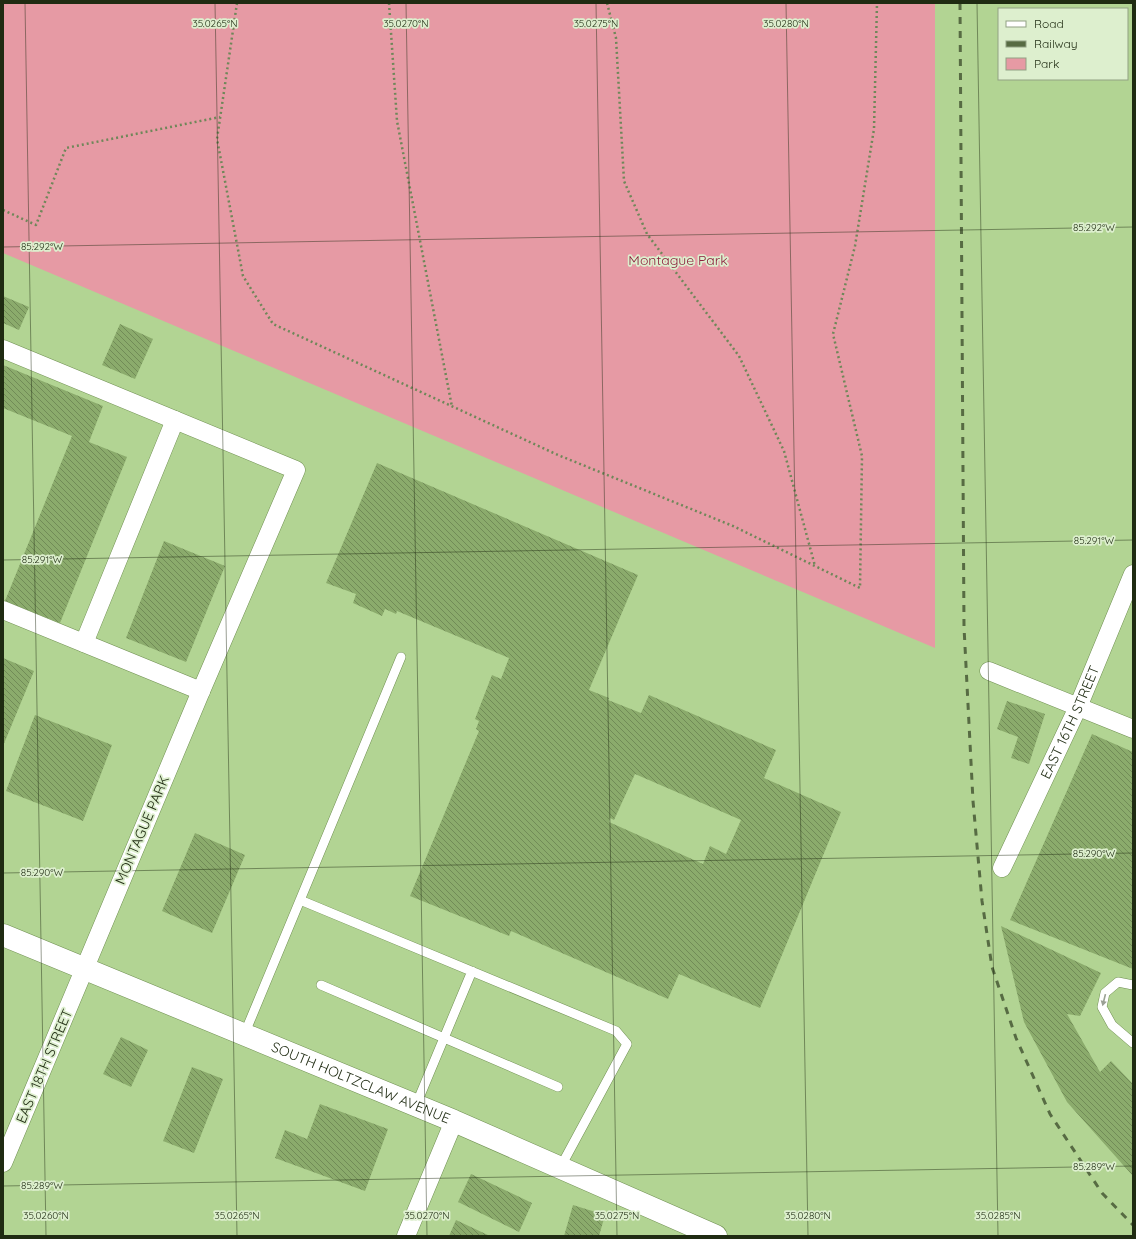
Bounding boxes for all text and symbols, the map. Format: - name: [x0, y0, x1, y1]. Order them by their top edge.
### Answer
- legend: [998, 8, 1128, 80]
- text: Road: [1034, 16, 1064, 31]
- text: 35.0265°N: [192, 17, 238, 30]
- text: 35.0270°N: [383, 17, 429, 30]
- text: 35.0275°N: [574, 17, 618, 30]
- text: 35.0280°N: [763, 17, 809, 30]
- text: Railway: [1034, 36, 1078, 51]
- text: Park: [1034, 56, 1059, 71]
- text: 85.292°W: [1073, 221, 1115, 234]
- text: 85.292°W: [21, 240, 63, 253]
- park label: Montague Park: [628, 251, 728, 269]
- text: 85.291°W: [1074, 534, 1114, 547]
- text: 85.291°W: [22, 553, 62, 566]
- street label: EAST 16TH STREET: [1036, 663, 1103, 782]
- street label: MONTAGUE PARK: [111, 773, 173, 887]
- text: 85.290°W: [1073, 847, 1116, 860]
- text: 85.290°W: [21, 866, 64, 879]
- one-way arrow: [1101, 994, 1107, 1006]
- street label: EAST 18TH STREET: [12, 1006, 76, 1126]
- street label: SOUTH HOLTZCLAW AVENUE: [269, 1038, 453, 1127]
- text: 85.289°W: [1073, 1160, 1115, 1173]
- text: 85.289°W: [21, 1179, 63, 1192]
- text: 35.0260°N: [23, 1209, 69, 1222]
- text: 35.0265°N: [214, 1209, 260, 1222]
- text: 35.0270°N: [404, 1209, 450, 1222]
- text: 35.0275°N: [595, 1209, 639, 1222]
- text: 35.0280°N: [785, 1209, 831, 1222]
- text: 35.0285°N: [975, 1209, 1021, 1222]

